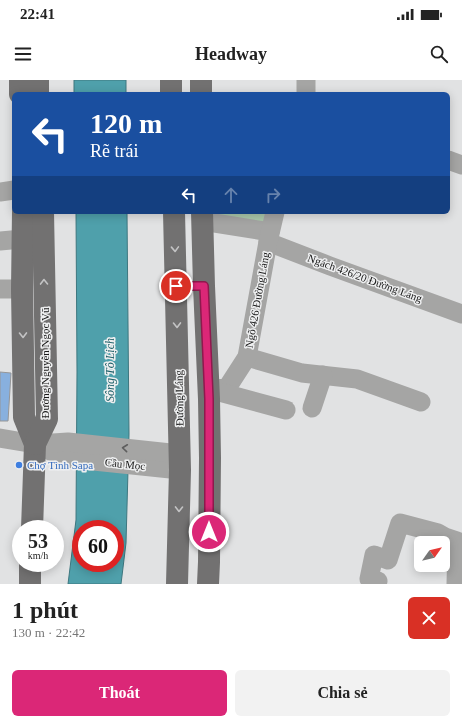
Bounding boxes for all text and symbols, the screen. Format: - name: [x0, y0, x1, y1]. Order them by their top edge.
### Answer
- text: 22:41: [20, 6, 55, 22]
- icon: menu: [12, 43, 34, 65]
- icon: search: [428, 43, 450, 65]
- text: Headway: [195, 44, 267, 64]
- icon: left: [24, 108, 76, 160]
- text: 120 m: [90, 108, 162, 139]
- text: Rẽ trái: [90, 141, 138, 161]
- icon: left: [178, 184, 200, 206]
- icon: ahead: [220, 184, 242, 206]
- icon: right: [262, 184, 284, 206]
- one-way arrow: [171, 246, 179, 252]
- street label: Ngõ 426 Đường Láng: [243, 251, 271, 349]
- street label: Ngách 426/20 Đường Láng: [306, 252, 424, 304]
- pin: [159, 269, 193, 303]
- icon: arrive: [165, 275, 187, 297]
- one-way arrow: [40, 279, 48, 285]
- street label: Đường Nguyễn Ngọc Vũ: [39, 307, 51, 418]
- one-way arrow: [173, 322, 181, 328]
- one-way arrow: [19, 332, 27, 338]
- water label: Sông Tô Lịch: [103, 338, 117, 402]
- street label: Đường Láng: [173, 369, 185, 426]
- one-way arrow: [122, 444, 128, 453]
- street label: Cầu Mọc: [104, 456, 146, 472]
- place label: Chợ Tình Sapa: [27, 459, 93, 471]
- marker: Chợ Tình Sapa: [14, 460, 24, 470]
- one-way arrow: [175, 506, 183, 512]
- position arrow: [188, 511, 230, 553]
- speed limit sign: 60: [72, 520, 124, 572]
- text: 53: [28, 530, 48, 552]
- north arrow: [414, 536, 450, 572]
- map controls: [414, 536, 450, 572]
- text: km/h: [28, 550, 48, 561]
- text: 1 phút: [12, 597, 78, 623]
- button: close: [408, 597, 450, 639]
- text: 130 m · 22:42: [12, 625, 85, 640]
- button: Thoát: [12, 670, 227, 716]
- button: Chia sẻ: [235, 670, 450, 716]

